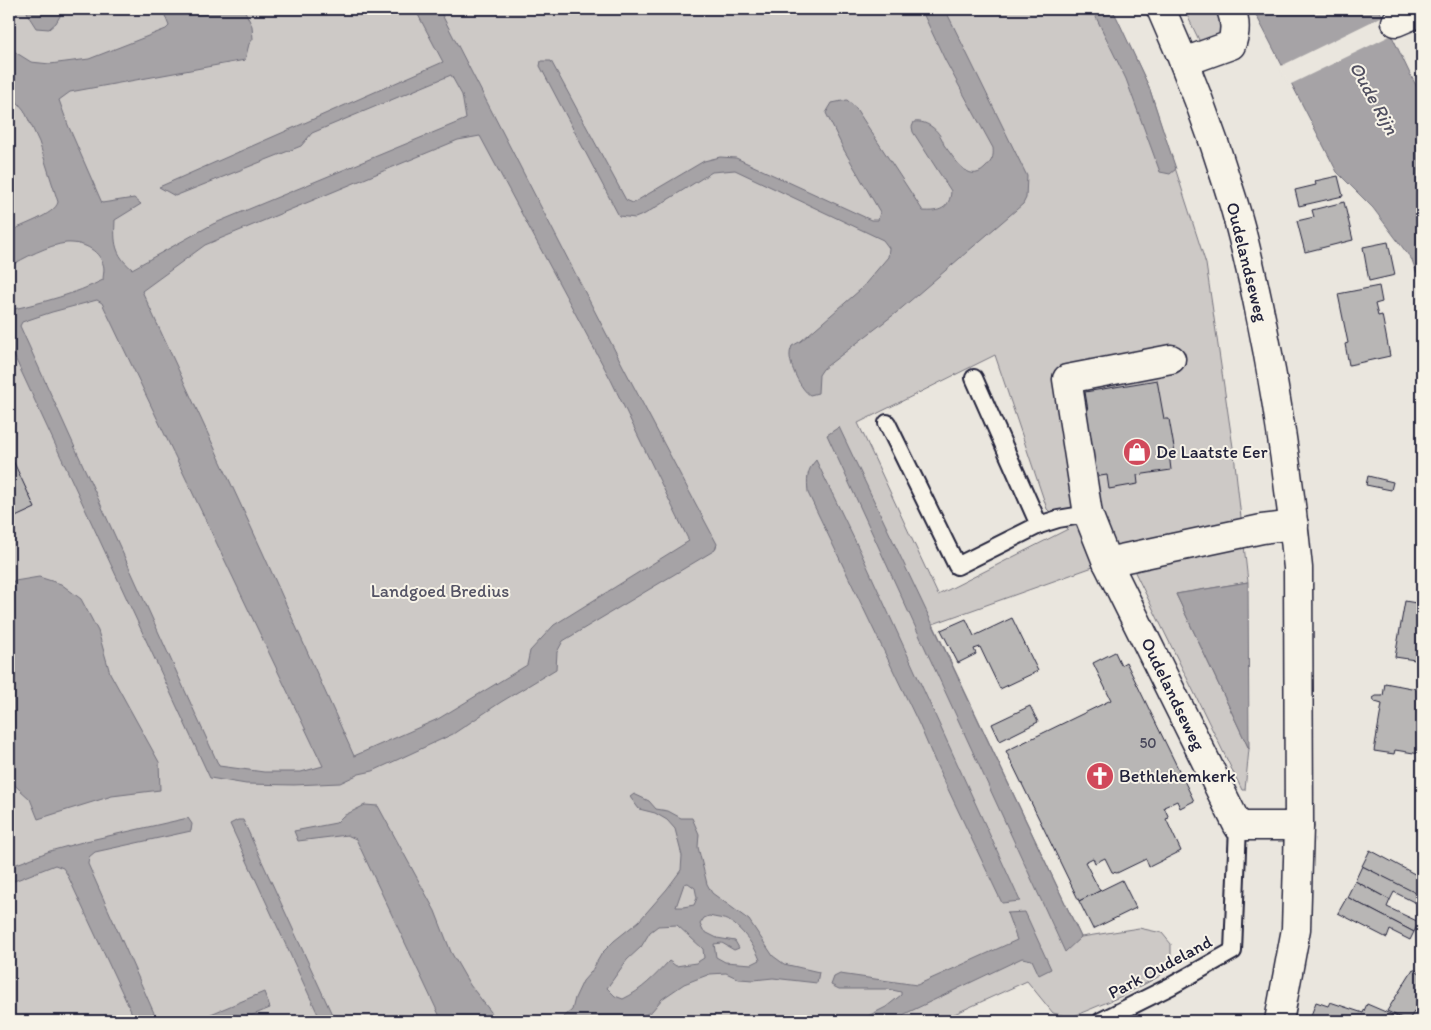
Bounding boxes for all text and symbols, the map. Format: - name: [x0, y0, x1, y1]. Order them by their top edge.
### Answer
- water label: Oude Rijn: [1345, 58, 1404, 139]
- street label: Oudelandseweg: [1221, 200, 1273, 325]
- shop icon: De Laatste Eer: [1122, 437, 1152, 467]
- place label: De Laatste Eer: [1156, 441, 1269, 463]
- park label: Landgoed Bredius: [371, 580, 509, 602]
- street label: Oudelandseweg: [1136, 634, 1210, 755]
- house number: 50: [1139, 734, 1157, 752]
- church icon: Bethlehemkerk: [1085, 761, 1115, 791]
- place label: Bethlehemkerk: [1119, 765, 1236, 787]
- street label: Park Oudeland: [1104, 930, 1216, 1004]

